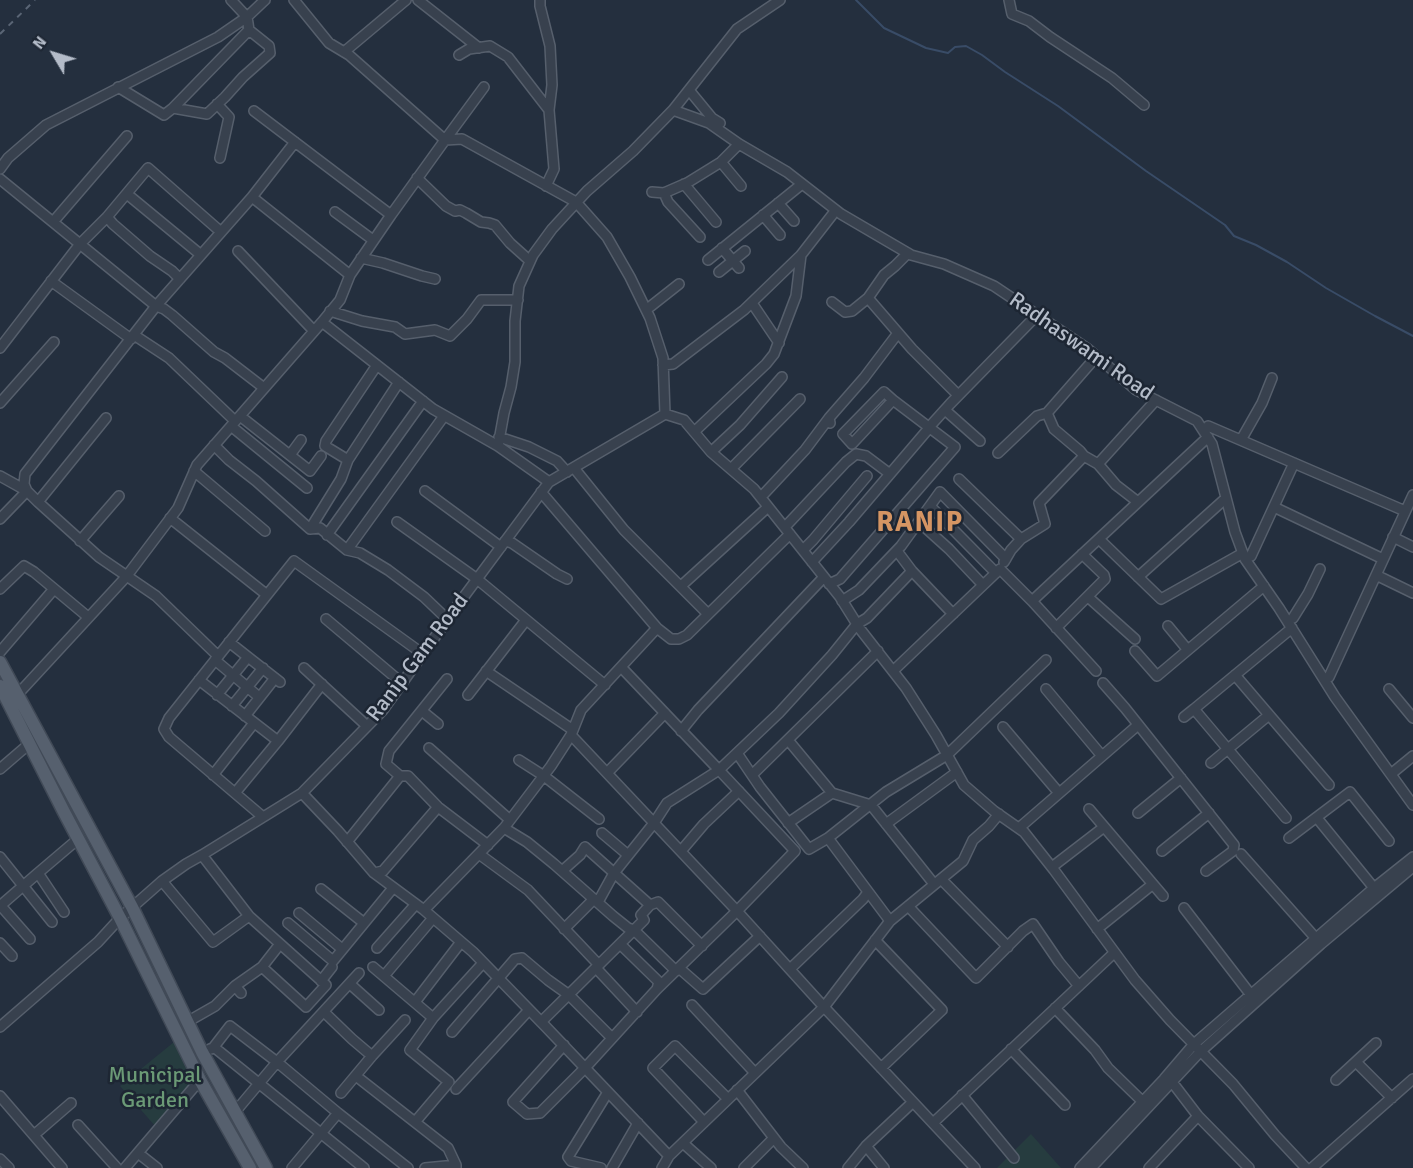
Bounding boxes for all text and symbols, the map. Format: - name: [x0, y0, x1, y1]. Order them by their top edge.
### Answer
- north arrow: [24, 24, 84, 84]
- text: N: [29, 32, 51, 53]
- street label: Radhaswami Road: [1003, 287, 1159, 407]
- district label: RANIP: [876, 507, 964, 541]
- street label: Ranip Gam Road: [361, 589, 475, 727]
- park label: Municipal Garden: [108, 1063, 202, 1114]

